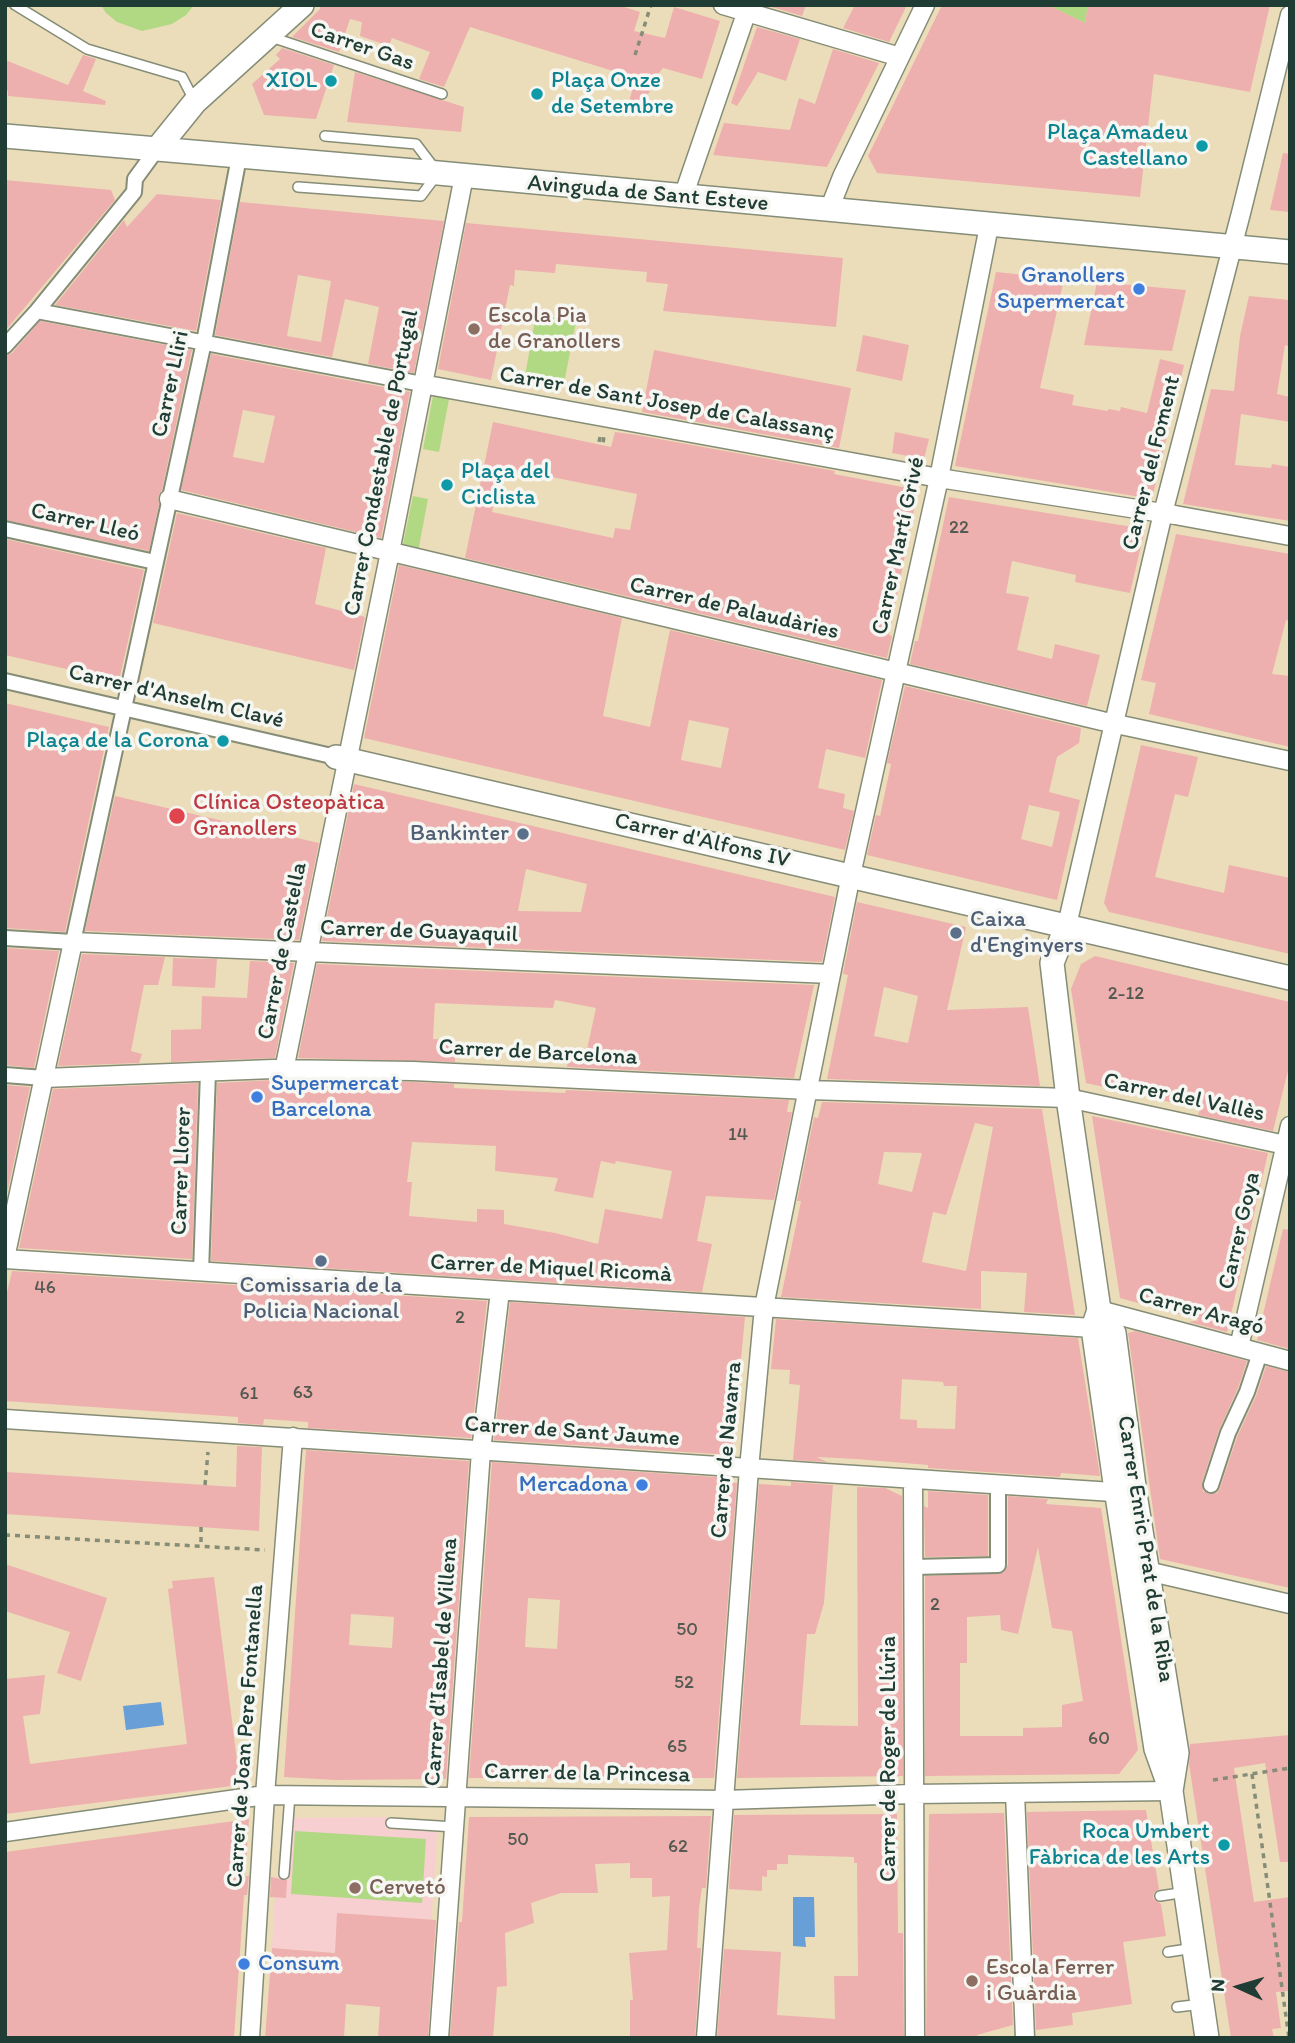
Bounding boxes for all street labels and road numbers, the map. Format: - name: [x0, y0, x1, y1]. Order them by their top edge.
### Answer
- street label: Carrer Gas: [306, 16, 418, 78]
- street label: Avinguda de Sant Esteve: [526, 170, 770, 218]
- street label: Carrer Condestable de Portugal: [339, 307, 425, 619]
- street label: Carrer Lliri: [146, 328, 196, 440]
- street label: Carrer de Sant Josep de Calassanç: [497, 361, 837, 447]
- street label: Carrer del Foment: [1117, 373, 1187, 553]
- street label: Carrer Martí Grivé: [867, 455, 931, 637]
- street label: Carrer Lleó: [28, 497, 142, 549]
- street label: Carrer de Palaudàries: [627, 571, 841, 647]
- street label: Carrer d'Anselm Clavé: [66, 659, 286, 735]
- street label: Carrer d'Alfons IV: [612, 807, 792, 875]
- street label: Carrer de Castella: [252, 860, 314, 1042]
- street label: Carrer de Guayaquil: [320, 915, 518, 949]
- street label: Carrer de Barcelona: [438, 1034, 638, 1072]
- street label: Carrer del Vallès: [1101, 1067, 1267, 1129]
- street label: Carrer Llorer: [166, 1106, 198, 1236]
- street label: Carrer Goya: [1213, 1170, 1267, 1292]
- street label: Carrer de Miquel Ricomà: [429, 1249, 673, 1289]
- street label: Carrer Aragó: [1135, 1282, 1267, 1342]
- street label: Carrer de Navarra: [706, 1360, 748, 1540]
- street label: Carrer de Sant Jaume: [463, 1411, 681, 1453]
- street label: Carrer Enric Prat de la Riba: [1110, 1414, 1180, 1684]
- street label: Carrer d'Isabel de Villena: [420, 1537, 464, 1787]
- street label: Carrer de Joan Pere Fontanella: [222, 1583, 270, 1889]
- street label: Carrer de Roger de Llúria: [875, 1636, 903, 1882]
- street label: Carrer de la Princesa: [484, 1758, 690, 1790]

